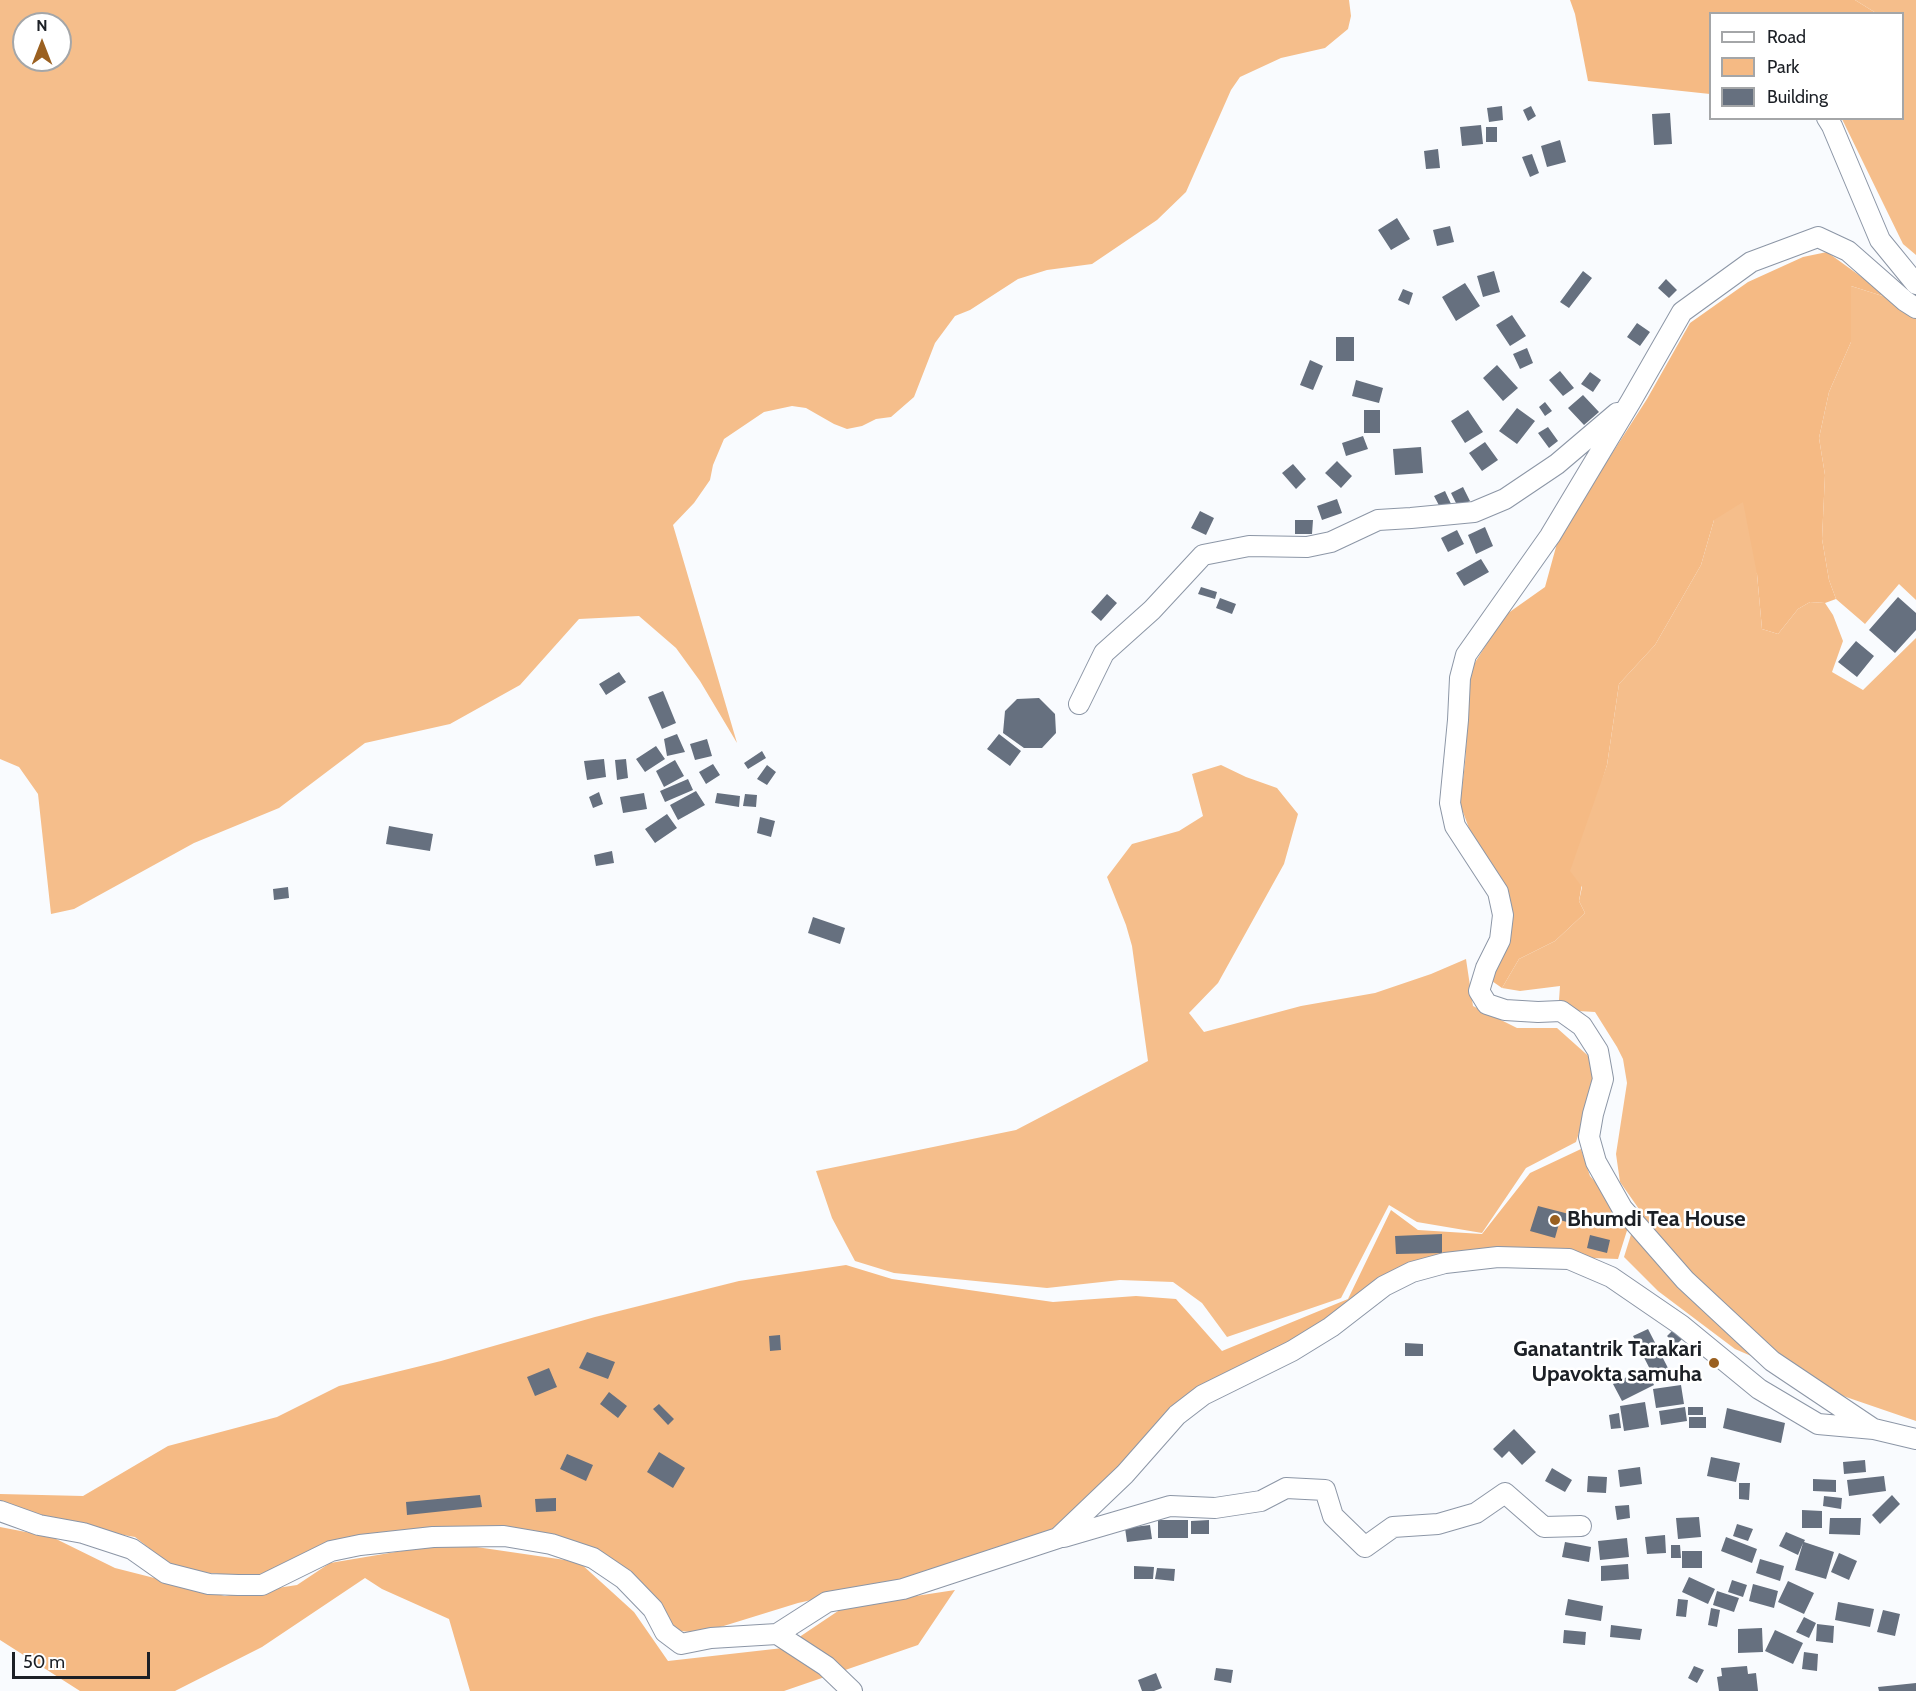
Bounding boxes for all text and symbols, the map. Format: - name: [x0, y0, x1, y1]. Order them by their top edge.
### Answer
- north arrow: [12, 12, 72, 72]
- legend: [1709, 12, 1904, 120]
- text: N: [36, 16, 48, 35]
- text: Road: [1767, 26, 1806, 48]
- text: Park: [1767, 56, 1799, 78]
- text: Building: [1767, 86, 1828, 108]
- place label: Bhumdi Tea House: [1567, 1207, 1746, 1233]
- marker: Bhumdi Tea House: [1548, 1213, 1562, 1227]
- place label: Ganatantrik Tarakari Upavokta samuha: [1513, 1337, 1702, 1388]
- marker: Ganatantrik Tarakari Upavokta samuha: [1707, 1356, 1721, 1370]
- scale bar: [15, 1640, 153, 1678]
- text: 50 m: [23, 1651, 65, 1673]

